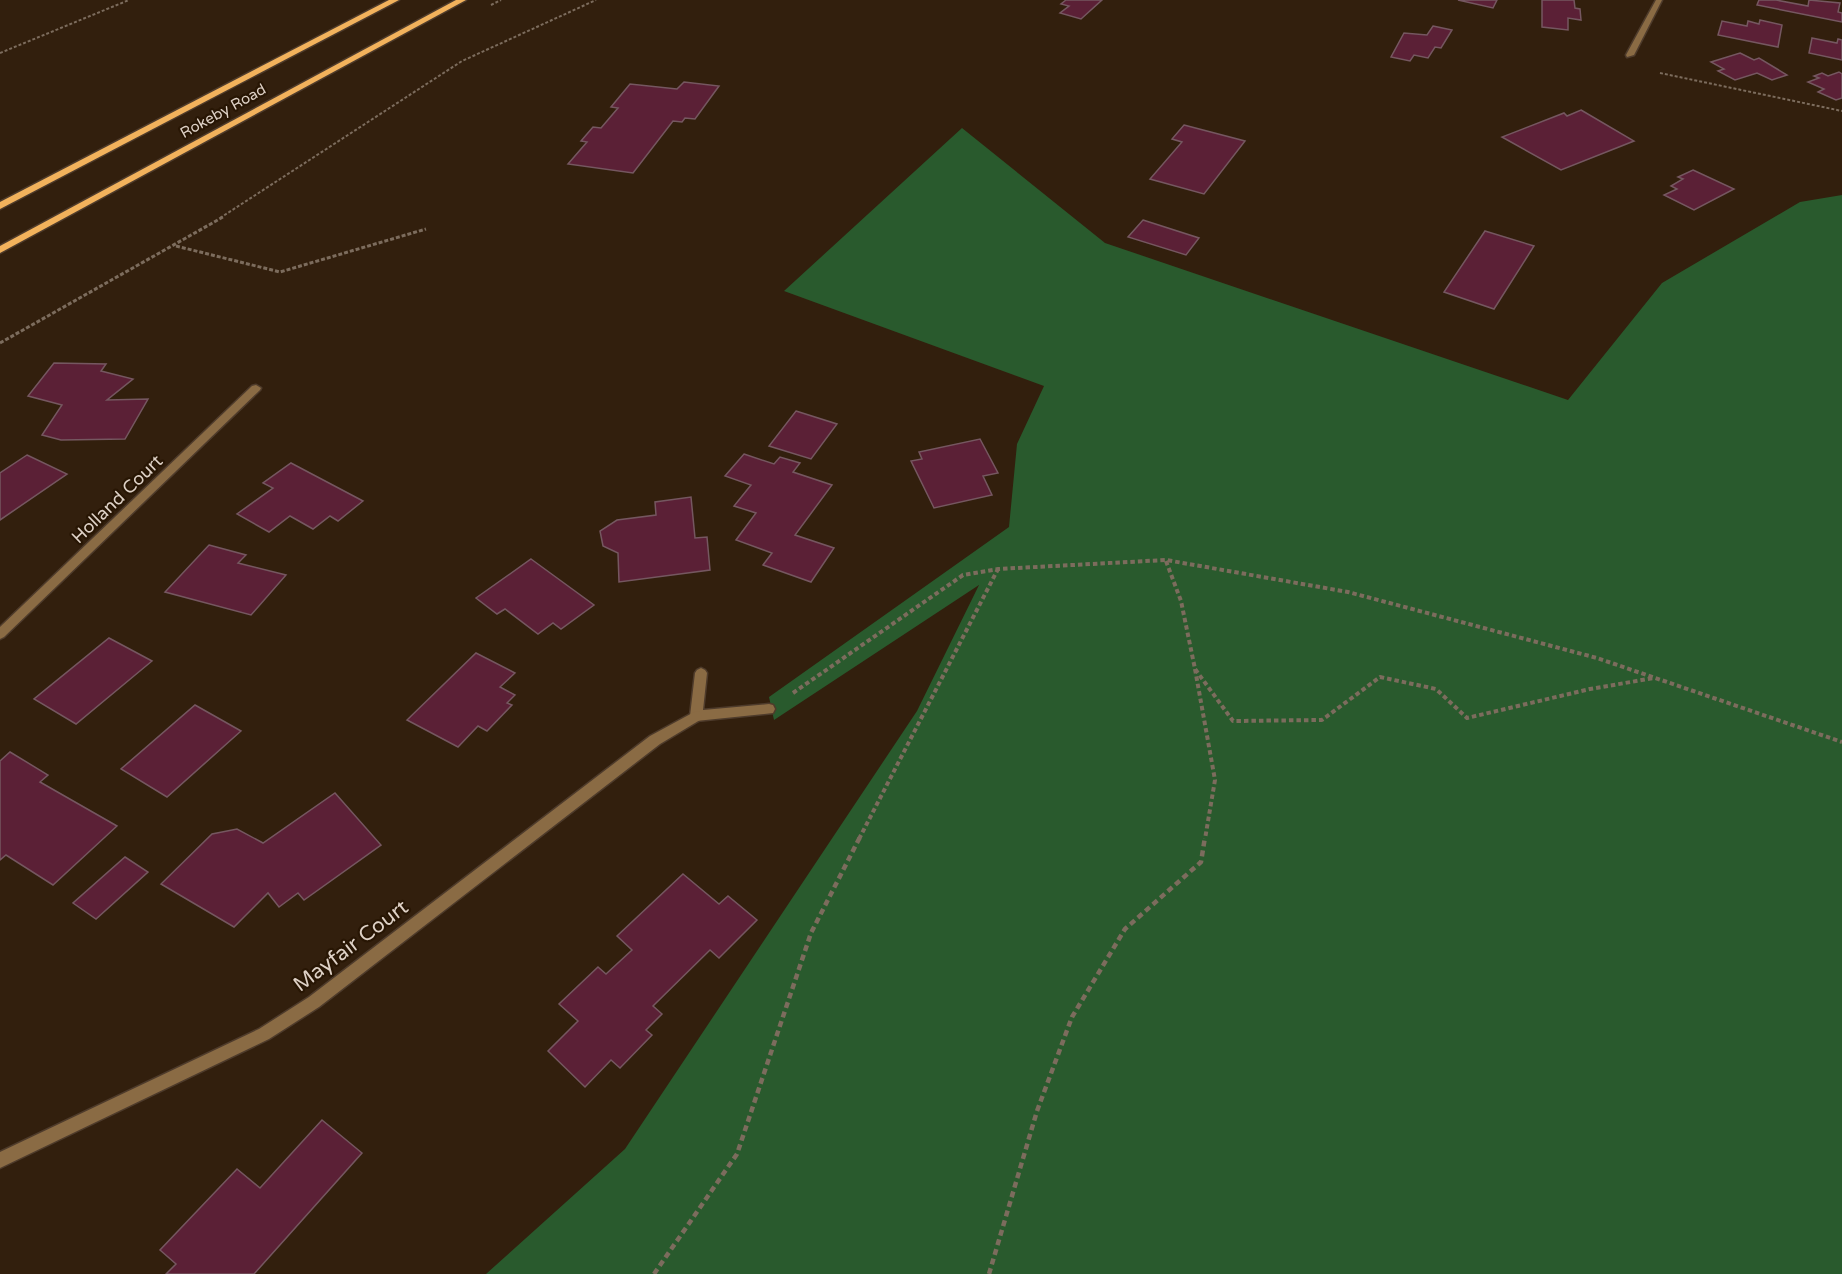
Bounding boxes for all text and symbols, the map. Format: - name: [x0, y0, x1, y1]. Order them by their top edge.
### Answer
- street label: Rokeby Road: [177, 80, 269, 142]
- street label: Holland Court: [67, 450, 167, 548]
- street label: Mayfair Court: [289, 895, 413, 997]

